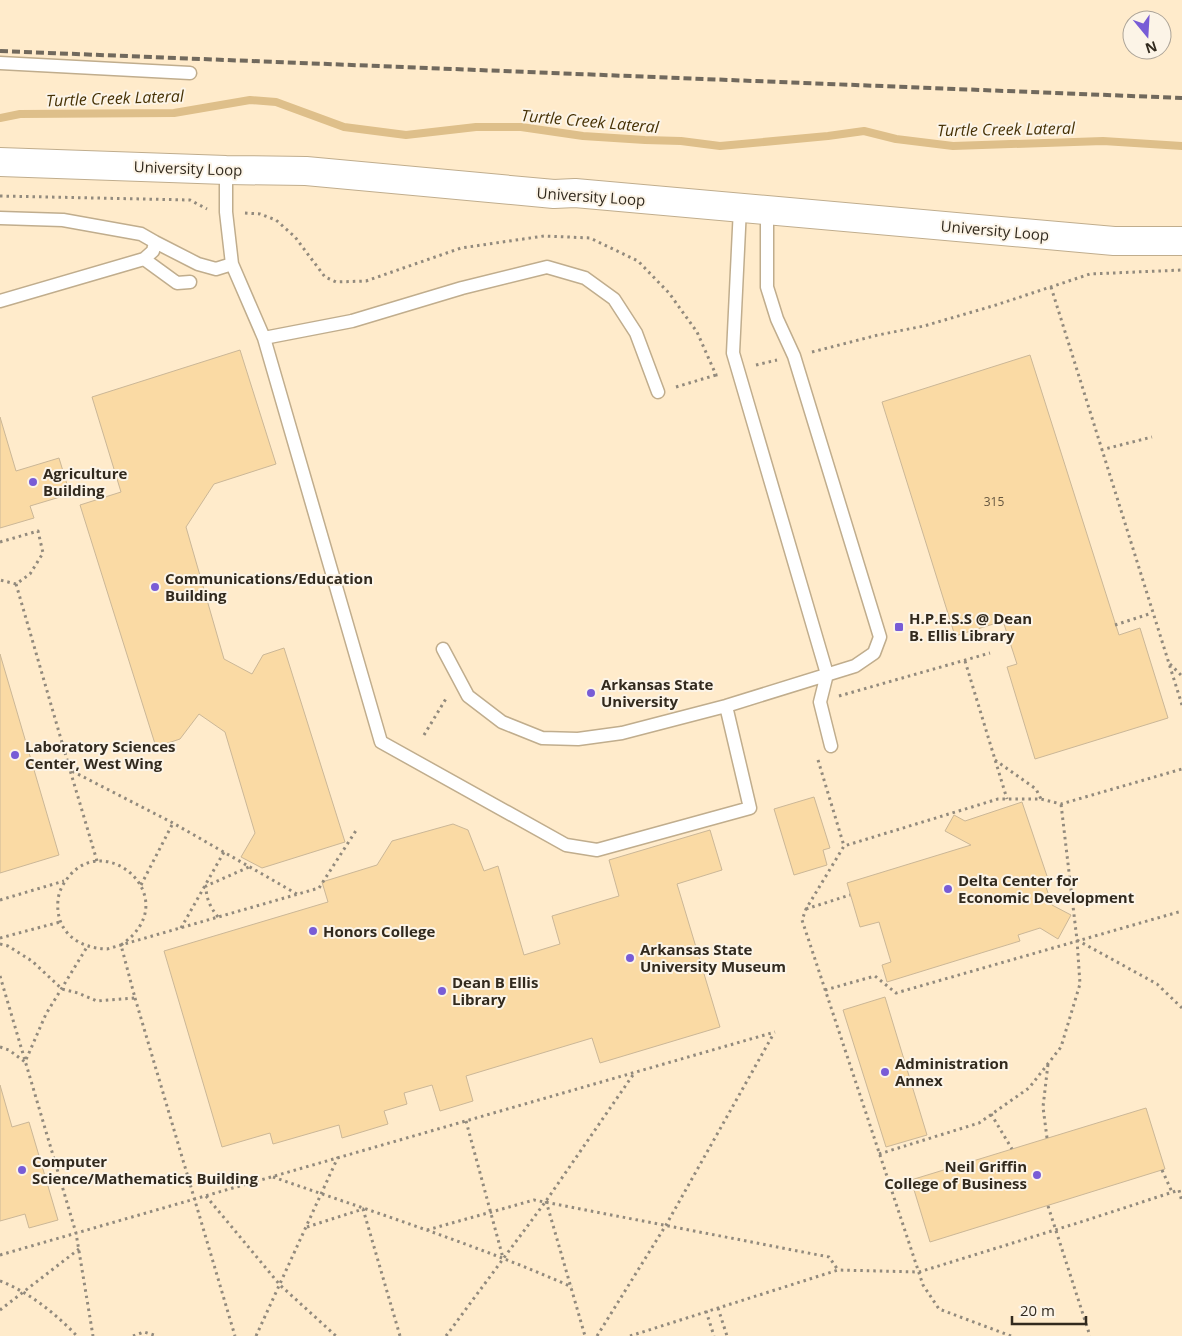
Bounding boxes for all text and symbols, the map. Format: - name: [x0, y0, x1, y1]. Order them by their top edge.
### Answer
- north arrow: [1122, 10, 1172, 60]
- text: N: [1143, 37, 1160, 59]
- water label: Turtle Creek Lateral: [46, 85, 185, 111]
- water label: Turtle Creek Lateral: [520, 104, 661, 138]
- water label: Turtle Creek Lateral: [937, 117, 1076, 141]
- street label: University Loop: [133, 156, 243, 180]
- street label: University Loop: [536, 182, 646, 210]
- street label: University Loop: [940, 215, 1050, 245]
- place label: Agriculture Building: [43, 463, 128, 500]
- marker: Agriculture Building: [27, 476, 39, 488]
- house number: 315: [984, 493, 1004, 510]
- place label: Communications/Education Building: [165, 568, 373, 605]
- marker: Communications/Education Building: [149, 581, 161, 593]
- place label: H.P.E.S.S @ Dean B. Ellis Library: [909, 608, 1032, 645]
- marker: H.P.E.S.S @ Dean B. Ellis Library: [893, 621, 905, 633]
- place label: Arkansas State University: [601, 674, 714, 711]
- marker: Arkansas State University: [585, 687, 597, 699]
- place label: Laboratory Sciences Center, West Wing: [25, 736, 176, 773]
- marker: Laboratory Sciences Center, West Wing: [9, 749, 21, 761]
- place label: Delta Center for Economic Development: [958, 870, 1135, 907]
- marker: Delta Center for Economic Development: [942, 883, 954, 895]
- place label: Honors College: [323, 921, 435, 941]
- marker: Honors College: [307, 925, 319, 937]
- place label: Arkansas State University Museum: [640, 939, 786, 976]
- marker: Arkansas State University Museum: [624, 952, 636, 964]
- place label: Dean B Ellis Library: [452, 972, 538, 1009]
- marker: Dean B Ellis Library: [436, 985, 448, 997]
- place label: Administration Annex: [895, 1053, 1009, 1090]
- marker: Administration Annex: [879, 1066, 891, 1078]
- place label: Computer Science/Mathematics Building: [32, 1151, 258, 1188]
- place label: Neil Griffin College of Business: [884, 1156, 1027, 1193]
- marker: Computer Science/Mathematics Building: [16, 1164, 28, 1176]
- marker: Neil Griffin College of Business: [1031, 1169, 1043, 1181]
- scale bar: [1012, 1294, 1086, 1326]
- text: 20 m: [1020, 1300, 1055, 1320]

